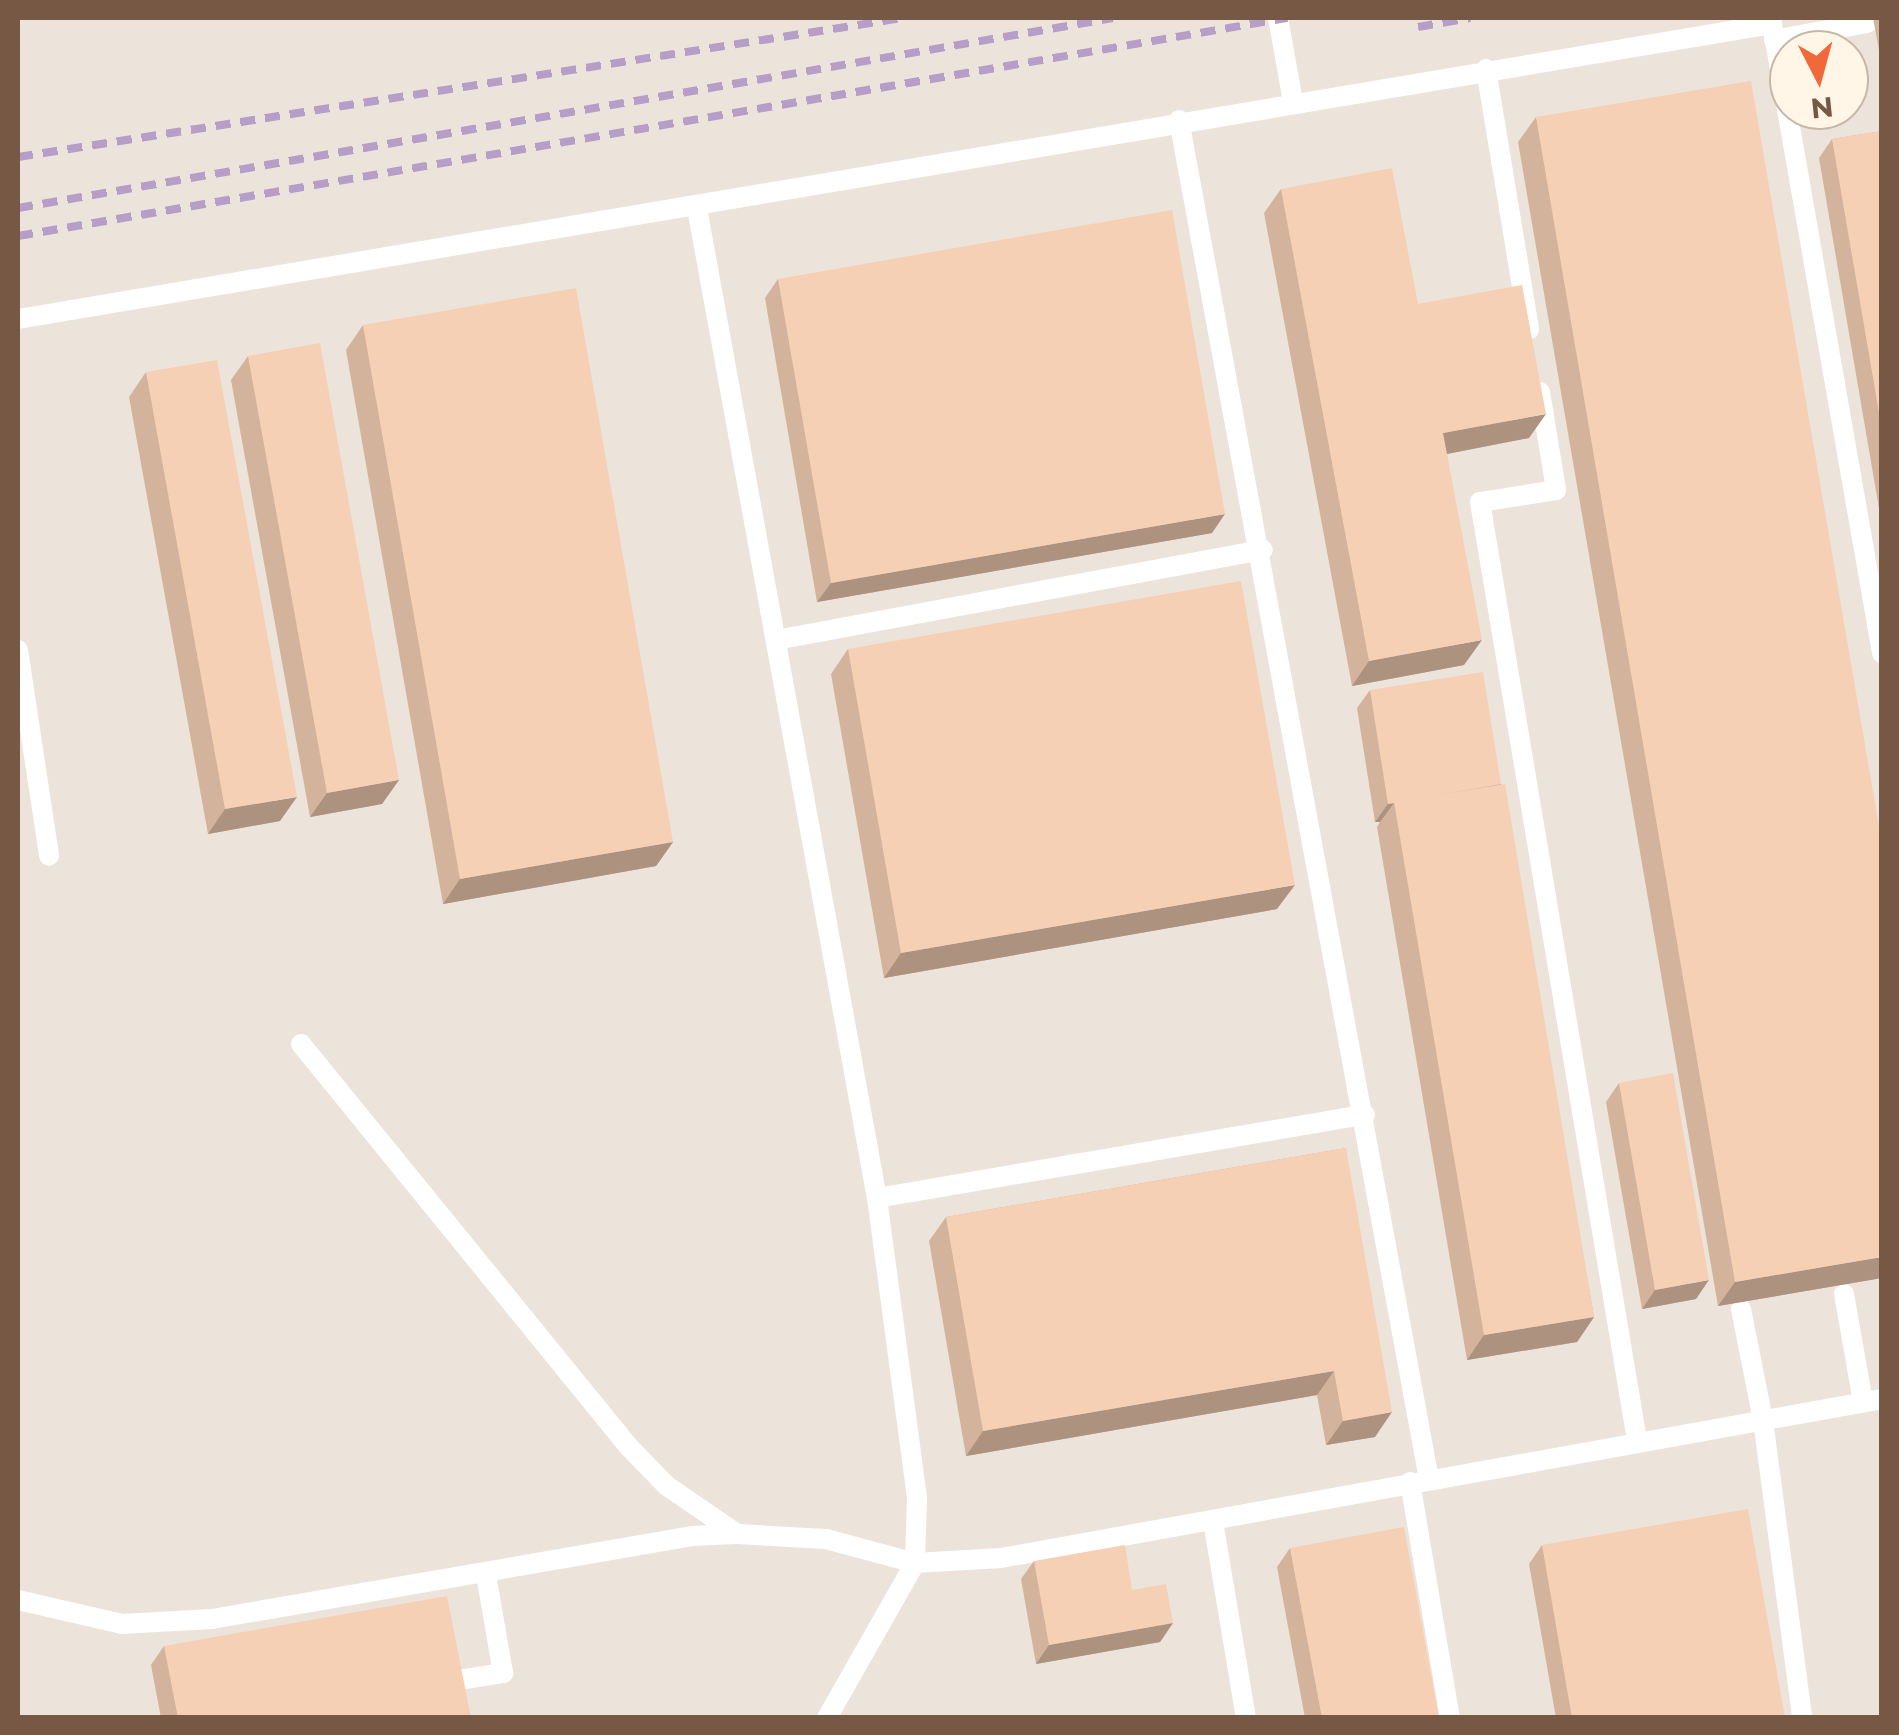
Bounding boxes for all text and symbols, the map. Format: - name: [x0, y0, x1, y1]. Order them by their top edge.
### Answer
- north arrow: [1769, 30, 1869, 130]
- text: N: [1809, 90, 1835, 126]

